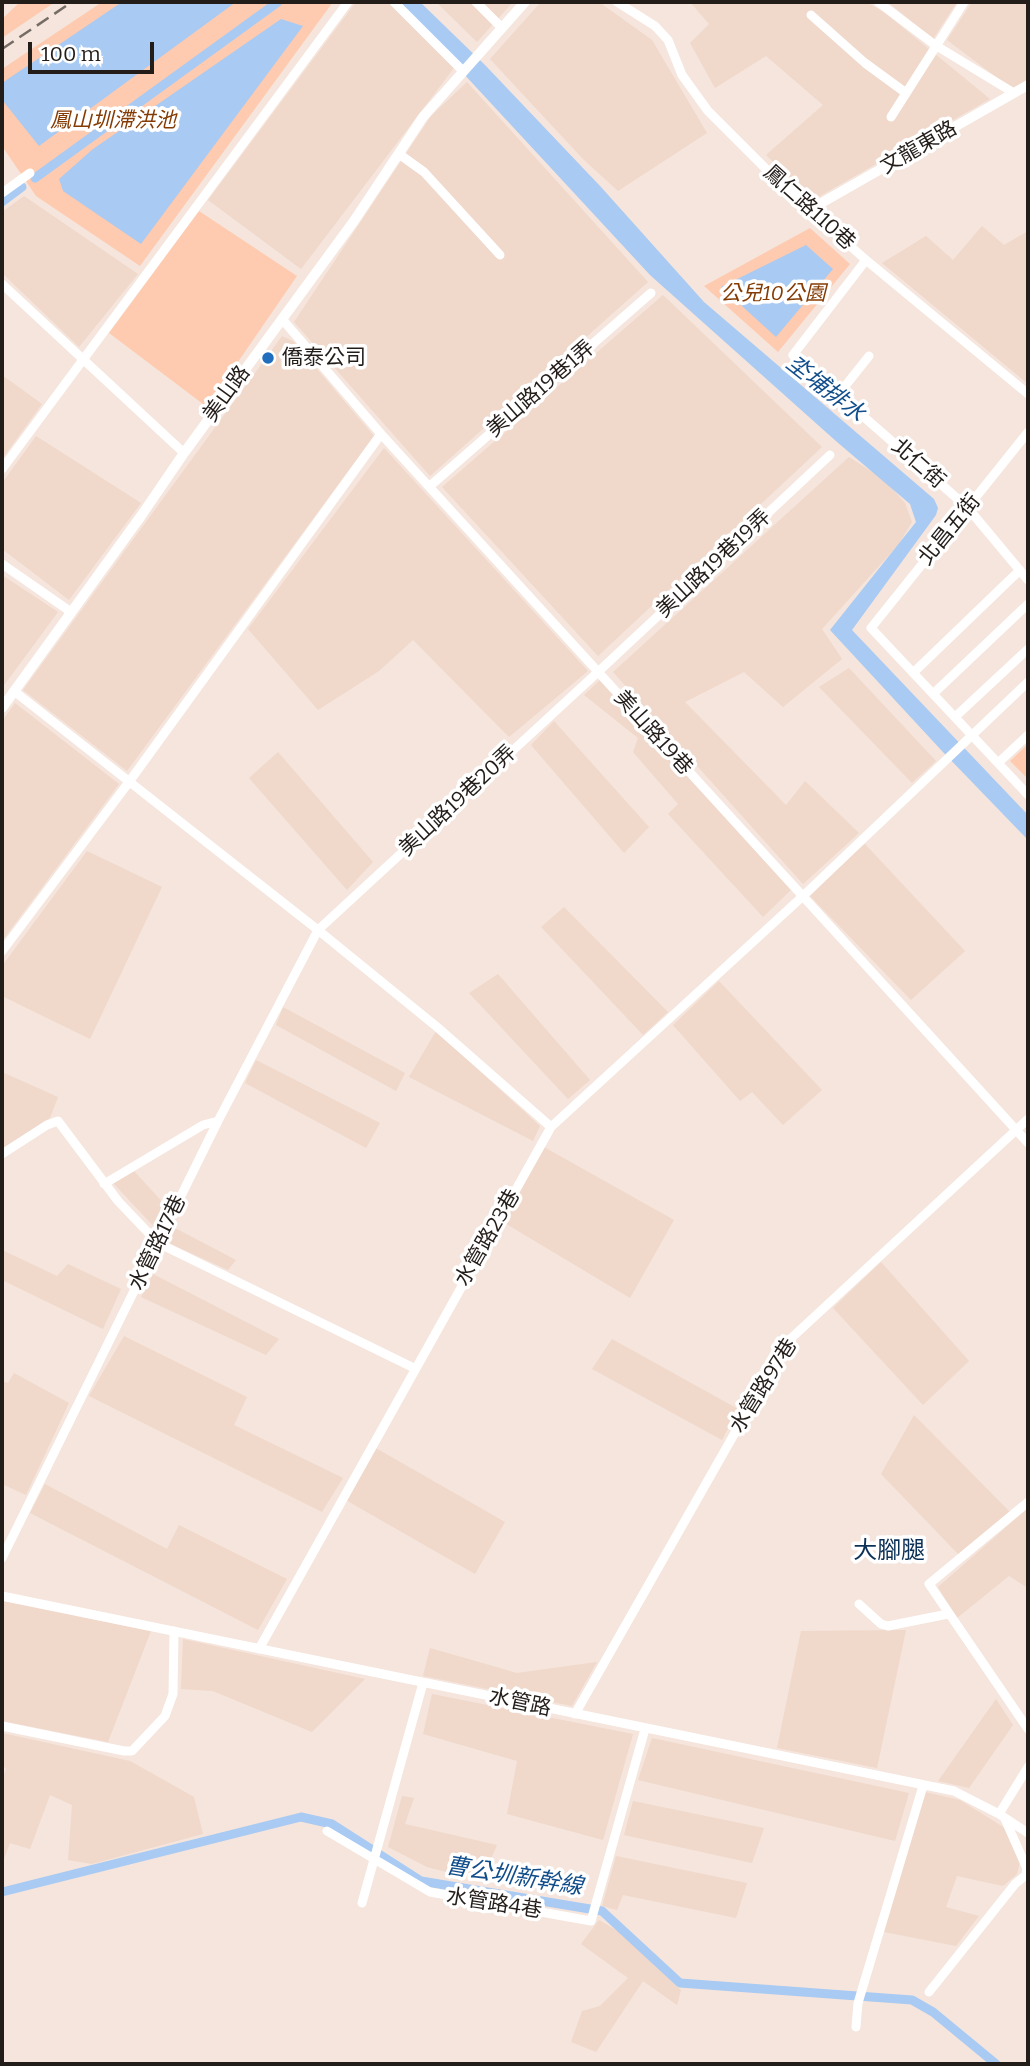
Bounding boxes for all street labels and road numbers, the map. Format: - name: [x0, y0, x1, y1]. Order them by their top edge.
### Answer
- street label: 文龍東路: [876, 116, 962, 180]
- street label: 鳳仁路110巷: [758, 160, 860, 256]
- street label: 美山路19巷1弄: [482, 335, 600, 443]
- street label: 美山路: [198, 361, 256, 427]
- street label: 北仁街: [886, 434, 950, 494]
- street label: 北昌五街: [914, 489, 986, 571]
- street label: 美山路19巷19弄: [652, 505, 776, 623]
- street label: 美山路19巷: [609, 686, 697, 780]
- street label: 美山路19巷20弄: [394, 740, 522, 862]
- street label: 水管路23巷: [450, 1185, 526, 1291]
- street label: 水管路17巷: [124, 1191, 192, 1295]
- street label: 水管路97巷: [725, 1334, 803, 1438]
- street label: 水管路: [487, 1684, 553, 1722]
- street label: 水管路4巷: [444, 1884, 544, 1924]

